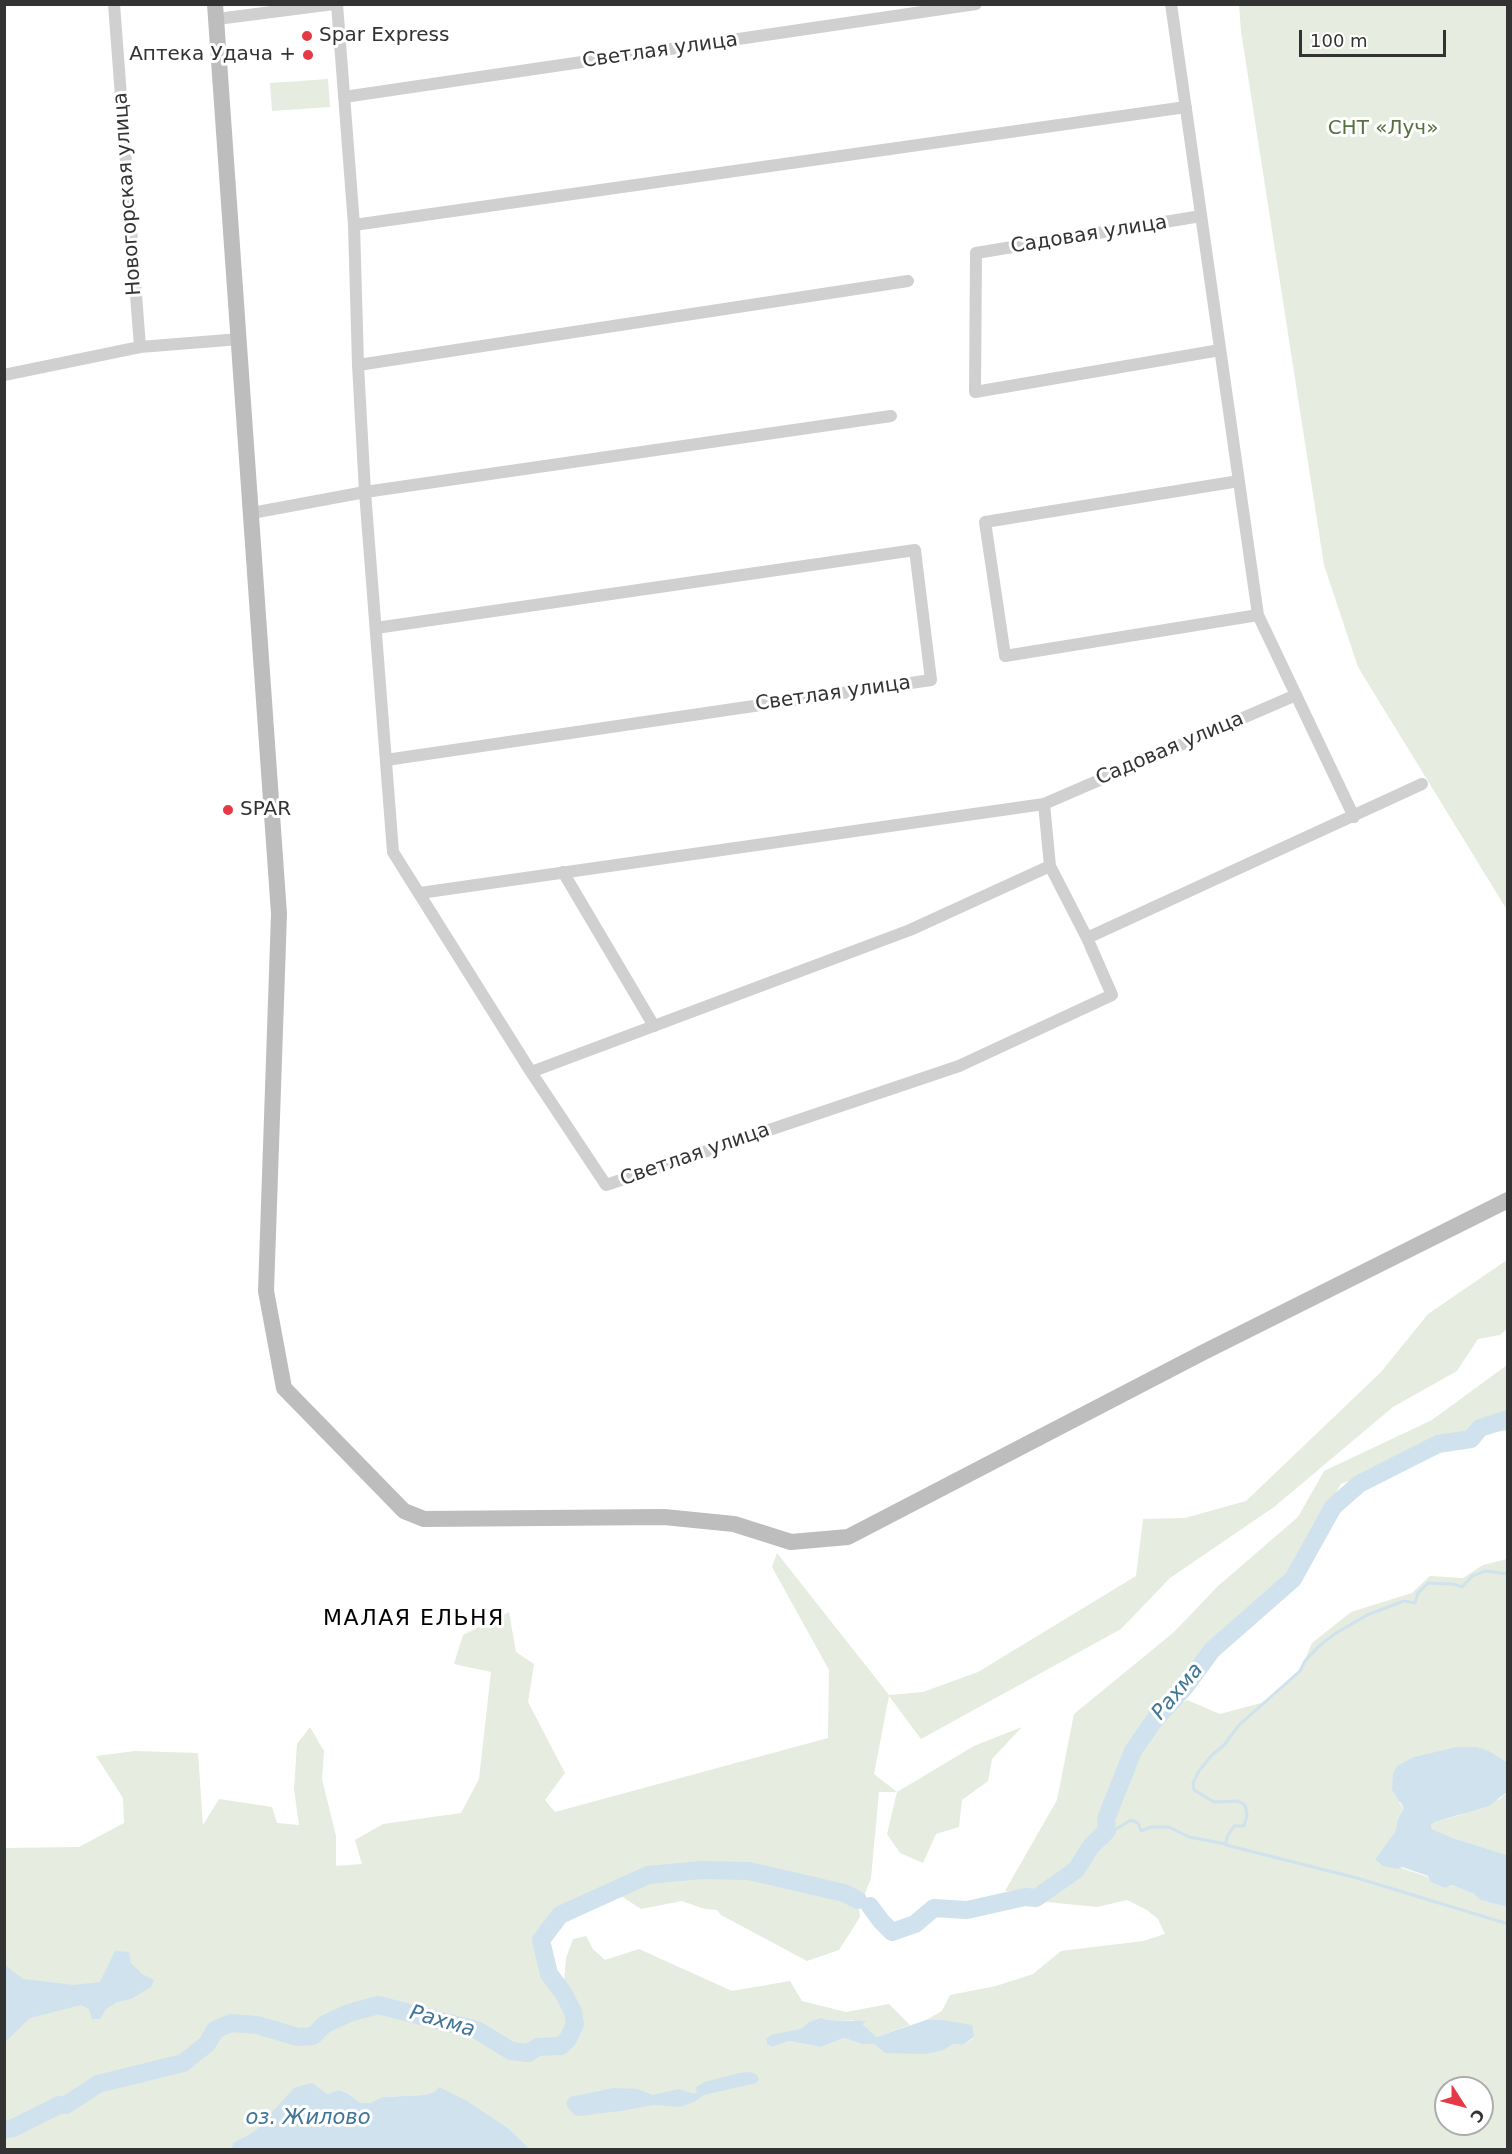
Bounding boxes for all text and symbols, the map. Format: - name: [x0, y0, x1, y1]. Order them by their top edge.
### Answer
- scale bar: [1302, 18, 1449, 56]
- place label: Spar Express: [319, 24, 449, 48]
- street label: Светлая улица: [581, 28, 739, 74]
- marker: Spar Express: [300, 29, 314, 43]
- text: 100 m: [1310, 30, 1368, 51]
- place label: Аптека Удача +: [129, 43, 296, 67]
- marker: Аптека Удача +: [301, 48, 315, 62]
- street label: Новогорская улица: [109, 91, 147, 297]
- park label: СНТ «Луч»: [1328, 117, 1438, 141]
- street label: Садовая улица: [1009, 211, 1169, 259]
- street label: Светлая улица: [754, 671, 912, 717]
- street label: Садовая улица: [1092, 707, 1248, 791]
- place label: SPAR: [240, 798, 291, 822]
- marker: SPAR: [221, 803, 235, 817]
- street label: Светлая улица: [617, 1118, 773, 1192]
- district label: МАЛАЯ ЕЛЬНЯ: [323, 1606, 505, 1632]
- water label: Рахма: [1147, 1658, 1209, 1726]
- water label: Рахма: [406, 2001, 478, 2043]
- north arrow: [1434, 2076, 1494, 2136]
- text: С: [1466, 2105, 1488, 2126]
- water label: оз. Жилово: [245, 2106, 371, 2132]

